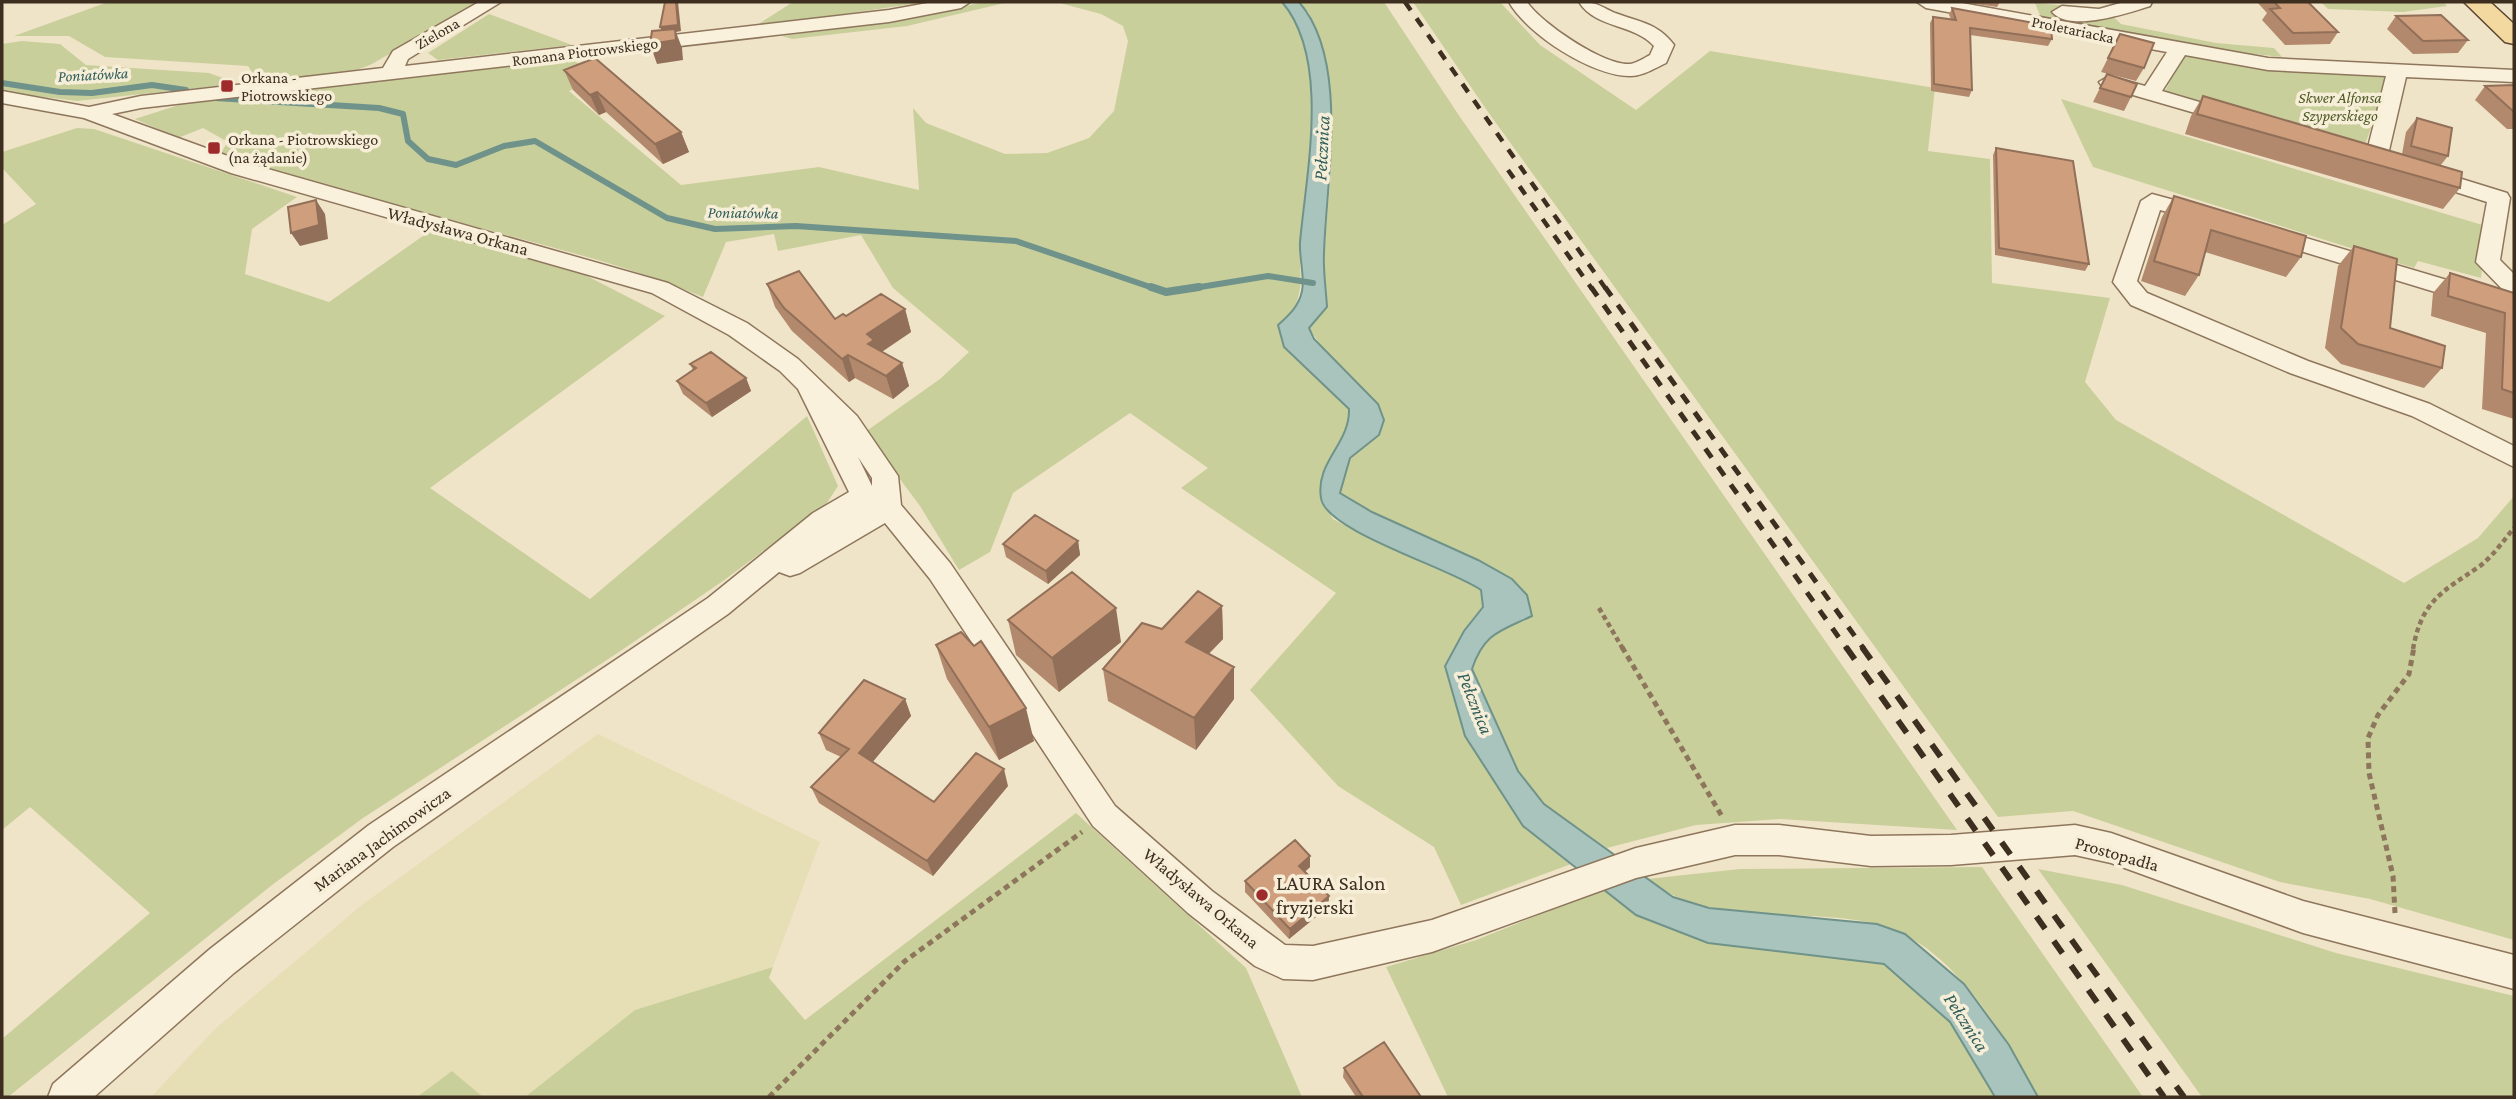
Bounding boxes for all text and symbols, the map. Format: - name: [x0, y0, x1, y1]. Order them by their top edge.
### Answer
- street label: Proletariacka: [2030, 12, 2116, 47]
- street label: Zielona: [412, 14, 463, 53]
- street label: Romana Piotrowskiego: [511, 34, 659, 70]
- water label: Poniatówka: [57, 64, 129, 85]
- place label: Orkana - Piotrowskiego: [241, 69, 332, 105]
- marker: Orkana - Piotrowskiego: [219, 78, 235, 94]
- park label: Skwer Alfonsa Szyperskiego: [2298, 89, 2382, 125]
- water label: Pełcznica: [1309, 115, 1334, 181]
- place label: Orkana - Piotrowskiego (na żądanie): [228, 131, 378, 167]
- marker: Orkana - Piotrowskiego (na żądanie): [206, 140, 222, 156]
- street label: Władysława Orkana: [385, 203, 531, 259]
- water label: Poniatówka: [708, 203, 779, 222]
- water label: Pełcznica: [1454, 669, 1498, 737]
- street label: Mariana Jachimowicza: [310, 783, 454, 895]
- street label: Prostopadła: [2073, 833, 2161, 875]
- street label: Władysława Orkana: [1139, 844, 1263, 952]
- place label: LAURA Salon fryzjerski: [1276, 871, 1386, 919]
- marker: LAURA Salon fryzjerski: [1254, 887, 1270, 903]
- water label: Pełcznica: [1940, 989, 1993, 1055]

